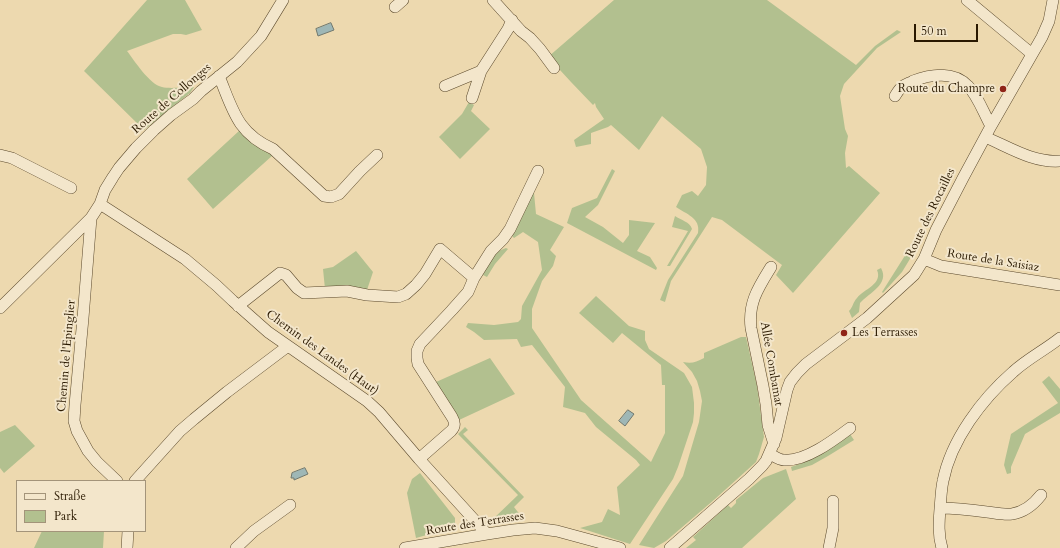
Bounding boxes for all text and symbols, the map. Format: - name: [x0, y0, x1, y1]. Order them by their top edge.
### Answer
- scale bar: [916, 16, 980, 42]
- text: 50 m: [921, 23, 947, 39]
- street label: Route de Collonges: [129, 61, 215, 137]
- place label: Route du Champre: [898, 82, 995, 96]
- marker: Route du Champre: [998, 84, 1008, 94]
- street label: Route des Rocailles: [903, 166, 959, 260]
- street label: Route de la Saisiaz: [946, 247, 1040, 275]
- street label: Chemin de l'Epinglier: [55, 299, 79, 413]
- street label: Chemin des Landes (Haut): [263, 307, 381, 399]
- street label: Allée Combamat: [757, 321, 785, 407]
- place label: Les Terrasses: [852, 326, 918, 340]
- marker: Les Terrasses: [839, 328, 849, 338]
- legend: [16, 480, 146, 532]
- text: Straße: [54, 488, 86, 504]
- text: Park: [54, 508, 77, 524]
- street label: Route des Terrasses: [425, 509, 525, 539]

